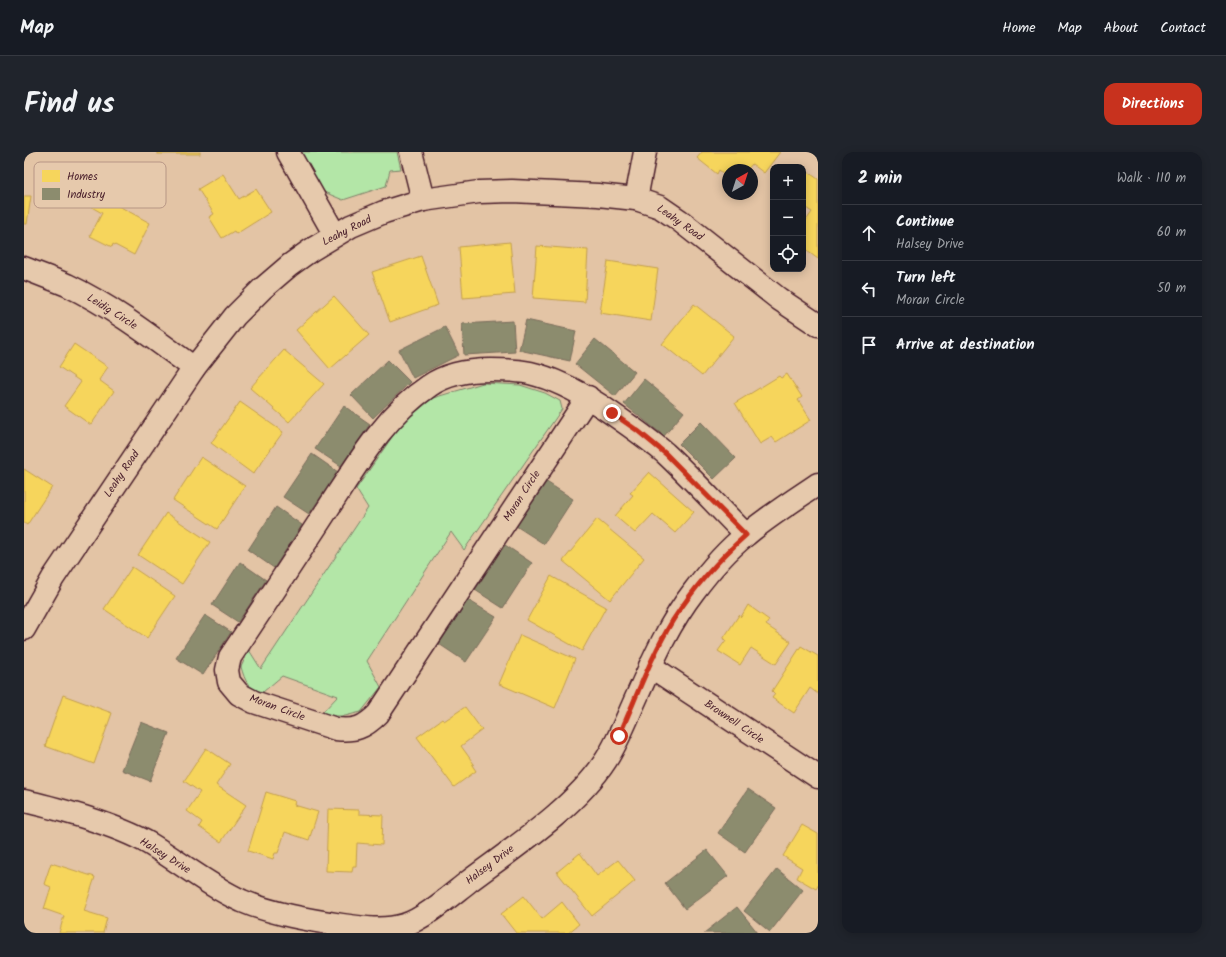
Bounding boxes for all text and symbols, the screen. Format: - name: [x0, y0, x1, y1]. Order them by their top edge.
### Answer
- text: Map: [20, 13, 54, 43]
- text: Home: [1002, 17, 1036, 39]
- text: Map: [1058, 17, 1082, 39]
- text: About: [1104, 17, 1138, 39]
- text: Contact: [1160, 17, 1206, 39]
- text: Find us: [24, 82, 115, 127]
- button: Directions: [1104, 83, 1202, 125]
- legend: [34, 162, 166, 208]
- north arrow: [722, 164, 758, 200]
- map controls: [770, 164, 806, 272]
- button: +: [770, 164, 806, 200]
- text: 2 min: [858, 165, 902, 192]
- text: Homes: [67, 168, 98, 186]
- text: Walk · 110 m: [1117, 168, 1186, 189]
- text: Industry: [67, 186, 106, 204]
- street label: Leahy Road: [653, 200, 708, 246]
- button: −: [770, 200, 806, 236]
- text: Continue: [896, 210, 954, 234]
- street label: Leahy Road: [319, 211, 375, 251]
- icon: ahead: [858, 222, 880, 244]
- text: 60 m: [1157, 222, 1186, 243]
- text: Halsey Drive: [896, 234, 964, 255]
- button: locate: [770, 236, 806, 272]
- text: Turn left: [896, 266, 956, 290]
- icon: left: [858, 278, 880, 300]
- text: 50 m: [1157, 278, 1186, 299]
- street label: Leidig Circle: [83, 289, 141, 335]
- text: Moran Circle: [896, 290, 965, 311]
- text: Arrive at destination: [896, 333, 1035, 357]
- icon: arrive: [858, 334, 880, 356]
- route end: [603, 404, 621, 422]
- street label: Leahy Road: [100, 446, 145, 501]
- street label: Moran Circle: [499, 467, 545, 525]
- street label: Moran Circle: [247, 690, 307, 726]
- street label: Brownell Circle: [700, 695, 768, 749]
- route start: [610, 727, 628, 745]
- street label: Halsey Drive: [136, 833, 194, 879]
- street label: Halsey Drive: [462, 841, 518, 889]

